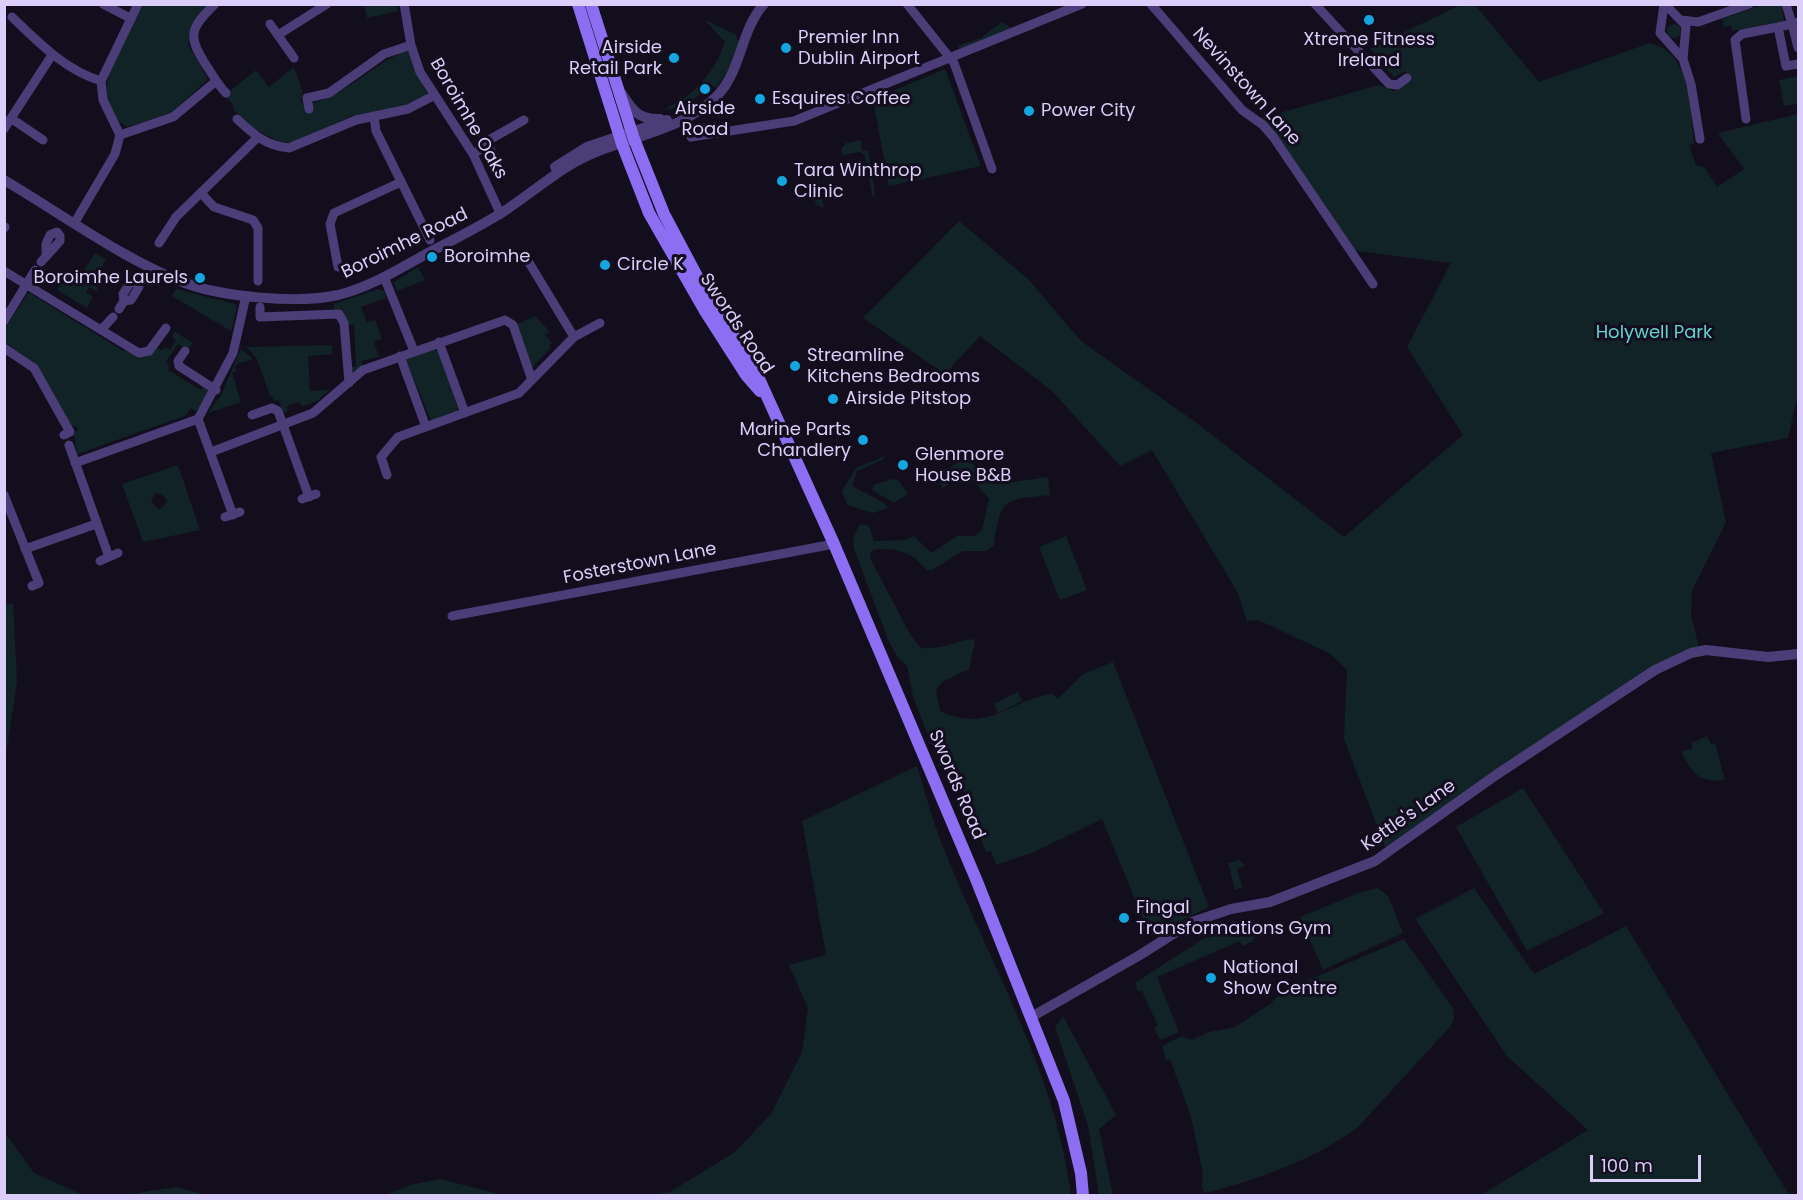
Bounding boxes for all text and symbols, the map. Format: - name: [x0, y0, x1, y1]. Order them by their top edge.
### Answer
- marker: Xtreme Fitness Ireland: [1362, 13, 1376, 27]
- street label: Nevinstown Lane: [1187, 24, 1305, 150]
- place label: Premier Inn Dublin Airport: [798, 27, 920, 70]
- place label: Xtreme Fitness Ireland: [1303, 29, 1435, 72]
- place label: Airside Retail Park: [569, 37, 662, 80]
- marker: Premier Inn Dublin Airport: [779, 41, 793, 55]
- marker: Airside Retail Park: [667, 51, 681, 65]
- street label: Boroimhe Oaks: [425, 55, 511, 183]
- marker: Airside Road: [698, 82, 712, 96]
- place label: Esquires Coffee: [772, 88, 910, 110]
- marker: Esquires Coffee: [753, 92, 767, 106]
- place label: Airside Road: [675, 98, 735, 140]
- place label: Power City: [1041, 100, 1135, 122]
- marker: Power City: [1022, 104, 1036, 118]
- place label: Tara Winthrop Clinic: [794, 160, 922, 202]
- marker: Tara Winthrop Clinic: [775, 174, 789, 188]
- street label: Boroimhe Road: [338, 204, 472, 284]
- place label: Boroimhe: [444, 246, 530, 268]
- marker: Boroimhe: [425, 250, 439, 264]
- place label: Circle K: [617, 254, 684, 276]
- marker: Circle K: [598, 258, 612, 272]
- place label: Boroimhe Laurels: [34, 267, 188, 289]
- street label: Swords Road: [694, 270, 778, 378]
- marker: Boroimhe Laurels: [193, 271, 207, 285]
- park label: Holywell Park: [1596, 322, 1712, 344]
- place label: Streamline Kitchens Bedrooms: [807, 345, 980, 388]
- marker: Streamline Kitchens Bedrooms: [788, 359, 802, 373]
- place label: Airside Pitstop: [845, 388, 971, 410]
- marker: Airside Pitstop: [826, 392, 840, 406]
- place label: Marine Parts Chandlery: [739, 419, 851, 462]
- marker: Marine Parts Chandlery: [856, 433, 870, 447]
- place label: Glenmore House B&B: [915, 444, 1011, 486]
- marker: Glenmore House B&B: [896, 458, 910, 472]
- street label: Fosterstown Lane: [562, 539, 718, 589]
- street label: Swords Road: [923, 727, 989, 843]
- street label: Kettle's Lane: [1358, 776, 1460, 856]
- place label: Fingal Transformations Gym: [1136, 897, 1331, 940]
- marker: Fingal Transformations Gym: [1117, 911, 1131, 925]
- place label: National Show Centre: [1223, 957, 1337, 1000]
- marker: National Show Centre: [1204, 971, 1218, 985]
- scale bar: [1593, 1143, 1704, 1181]
- text: 100 m: [1601, 1153, 1653, 1178]

